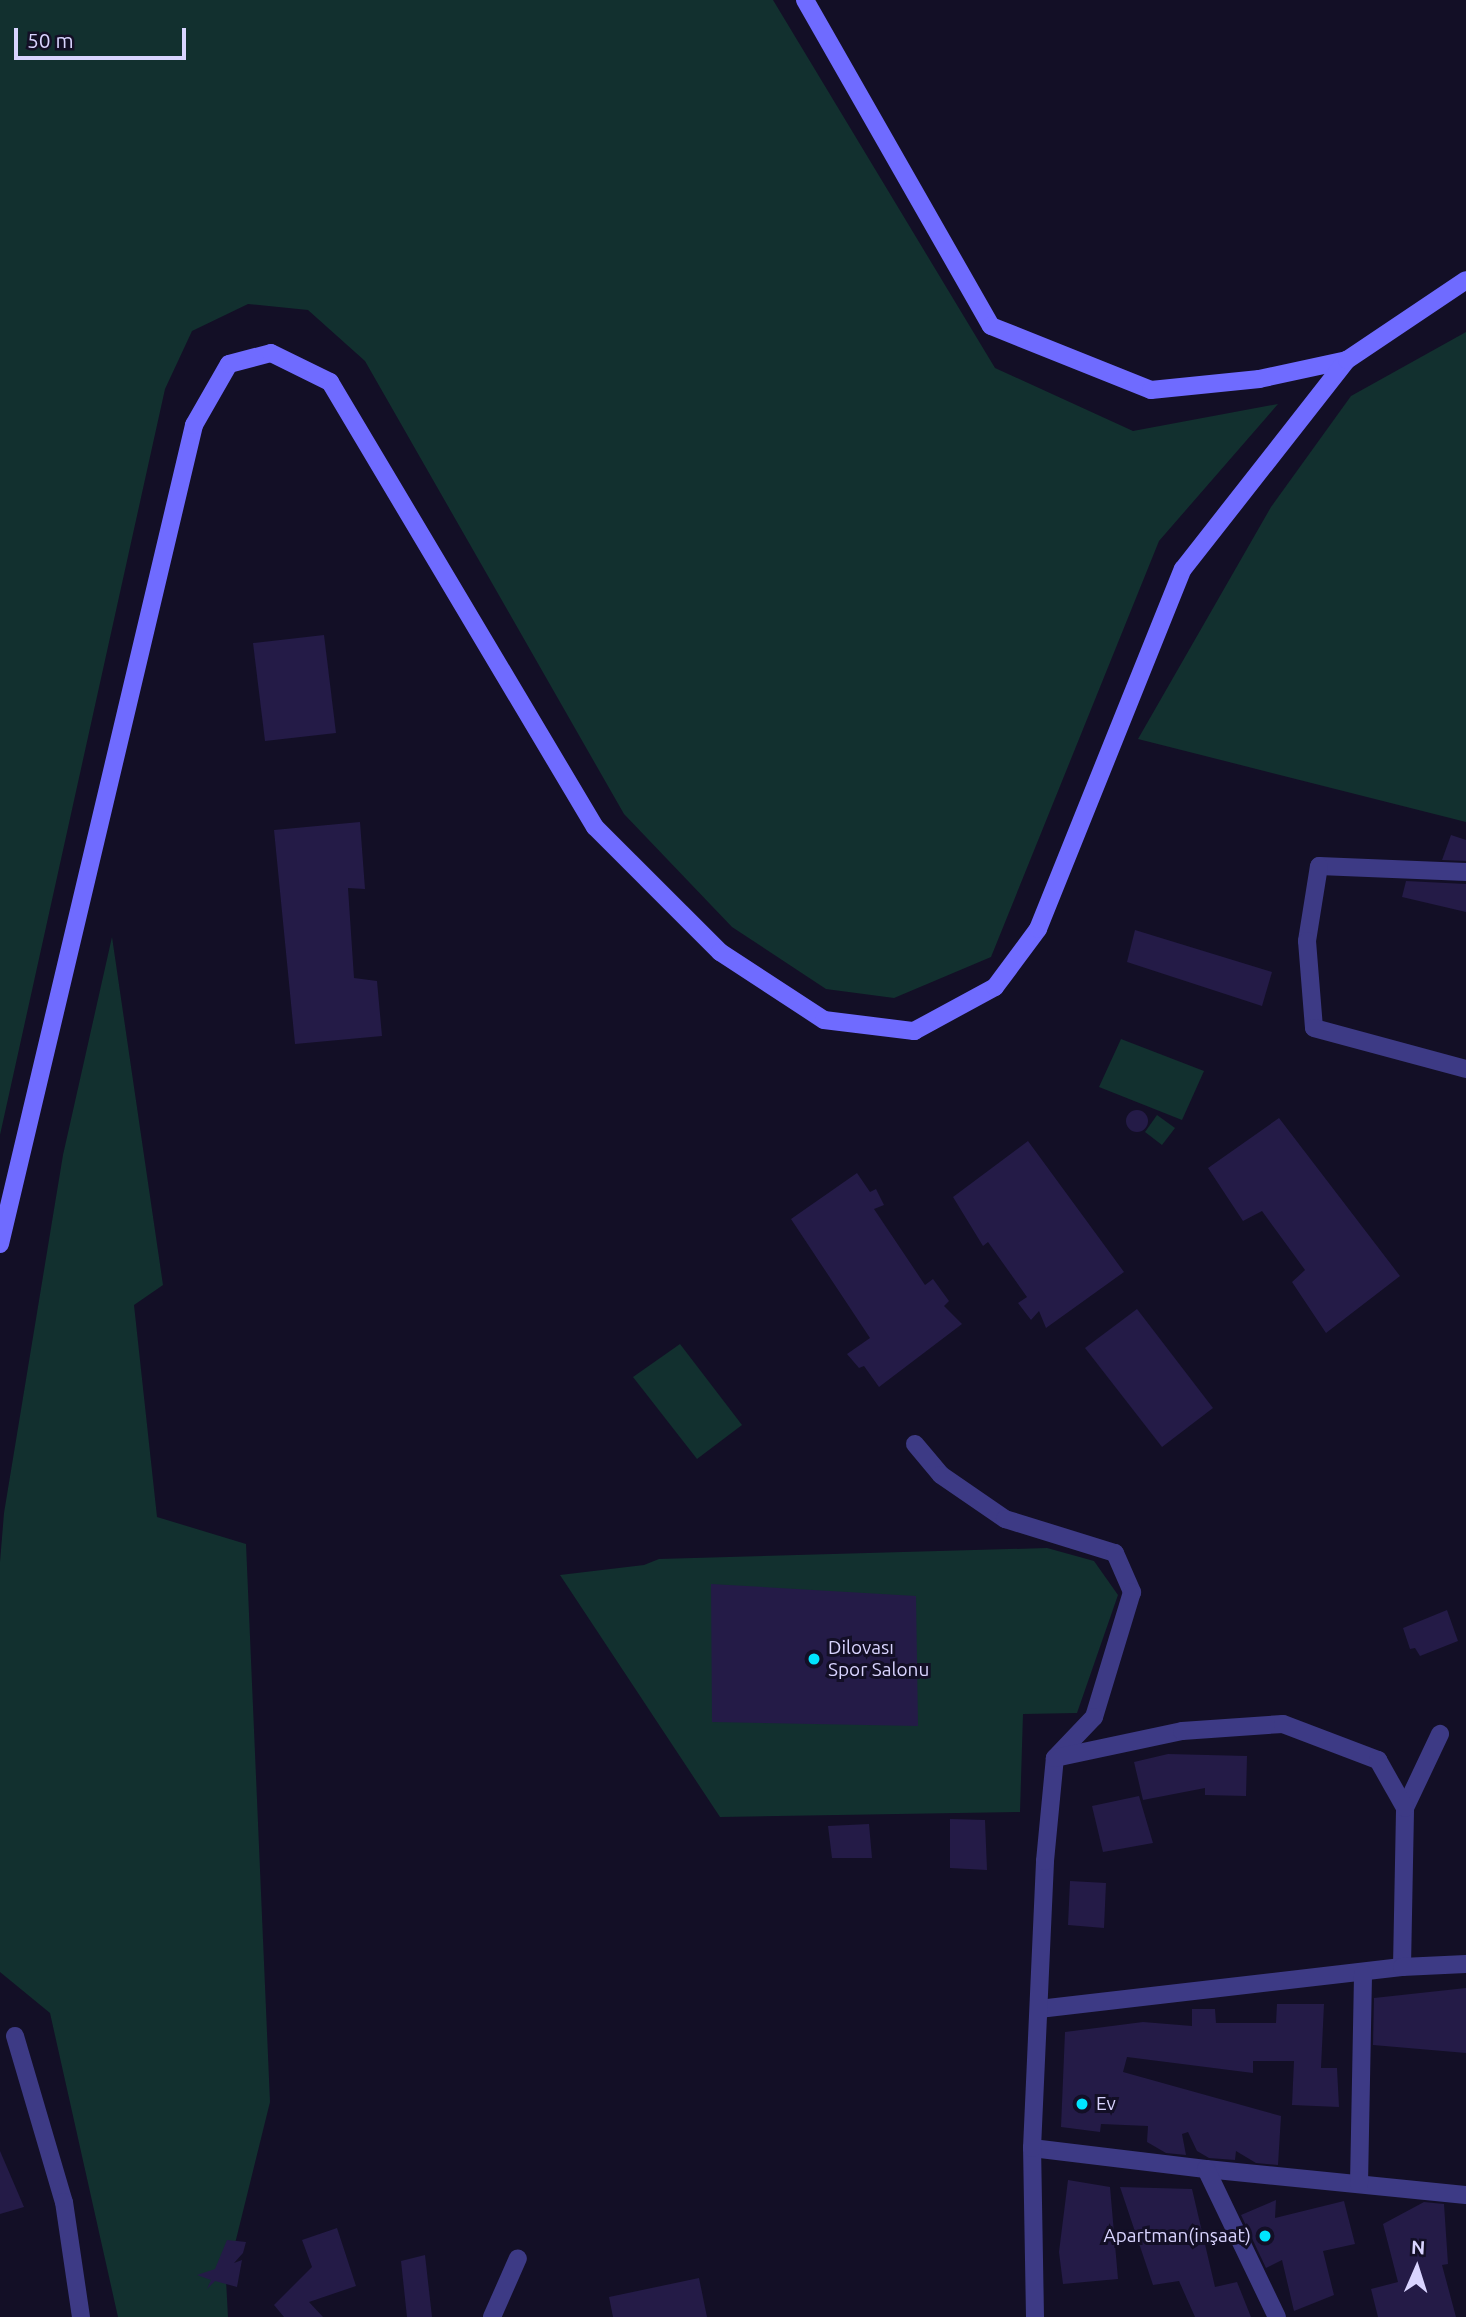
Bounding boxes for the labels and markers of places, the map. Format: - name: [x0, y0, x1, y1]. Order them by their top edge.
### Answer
- place label: Dilovası Spor Salonu: [828, 1637, 929, 1681]
- marker: Dilovası Spor Salonu: [806, 1651, 822, 1667]
- place label: Ev: [1096, 2093, 1116, 2115]
- marker: Ev: [1074, 2096, 1090, 2112]
- place label: Apartman(inşaat): [1103, 2225, 1251, 2247]
- marker: Apartman(inşaat): [1257, 2228, 1273, 2244]

